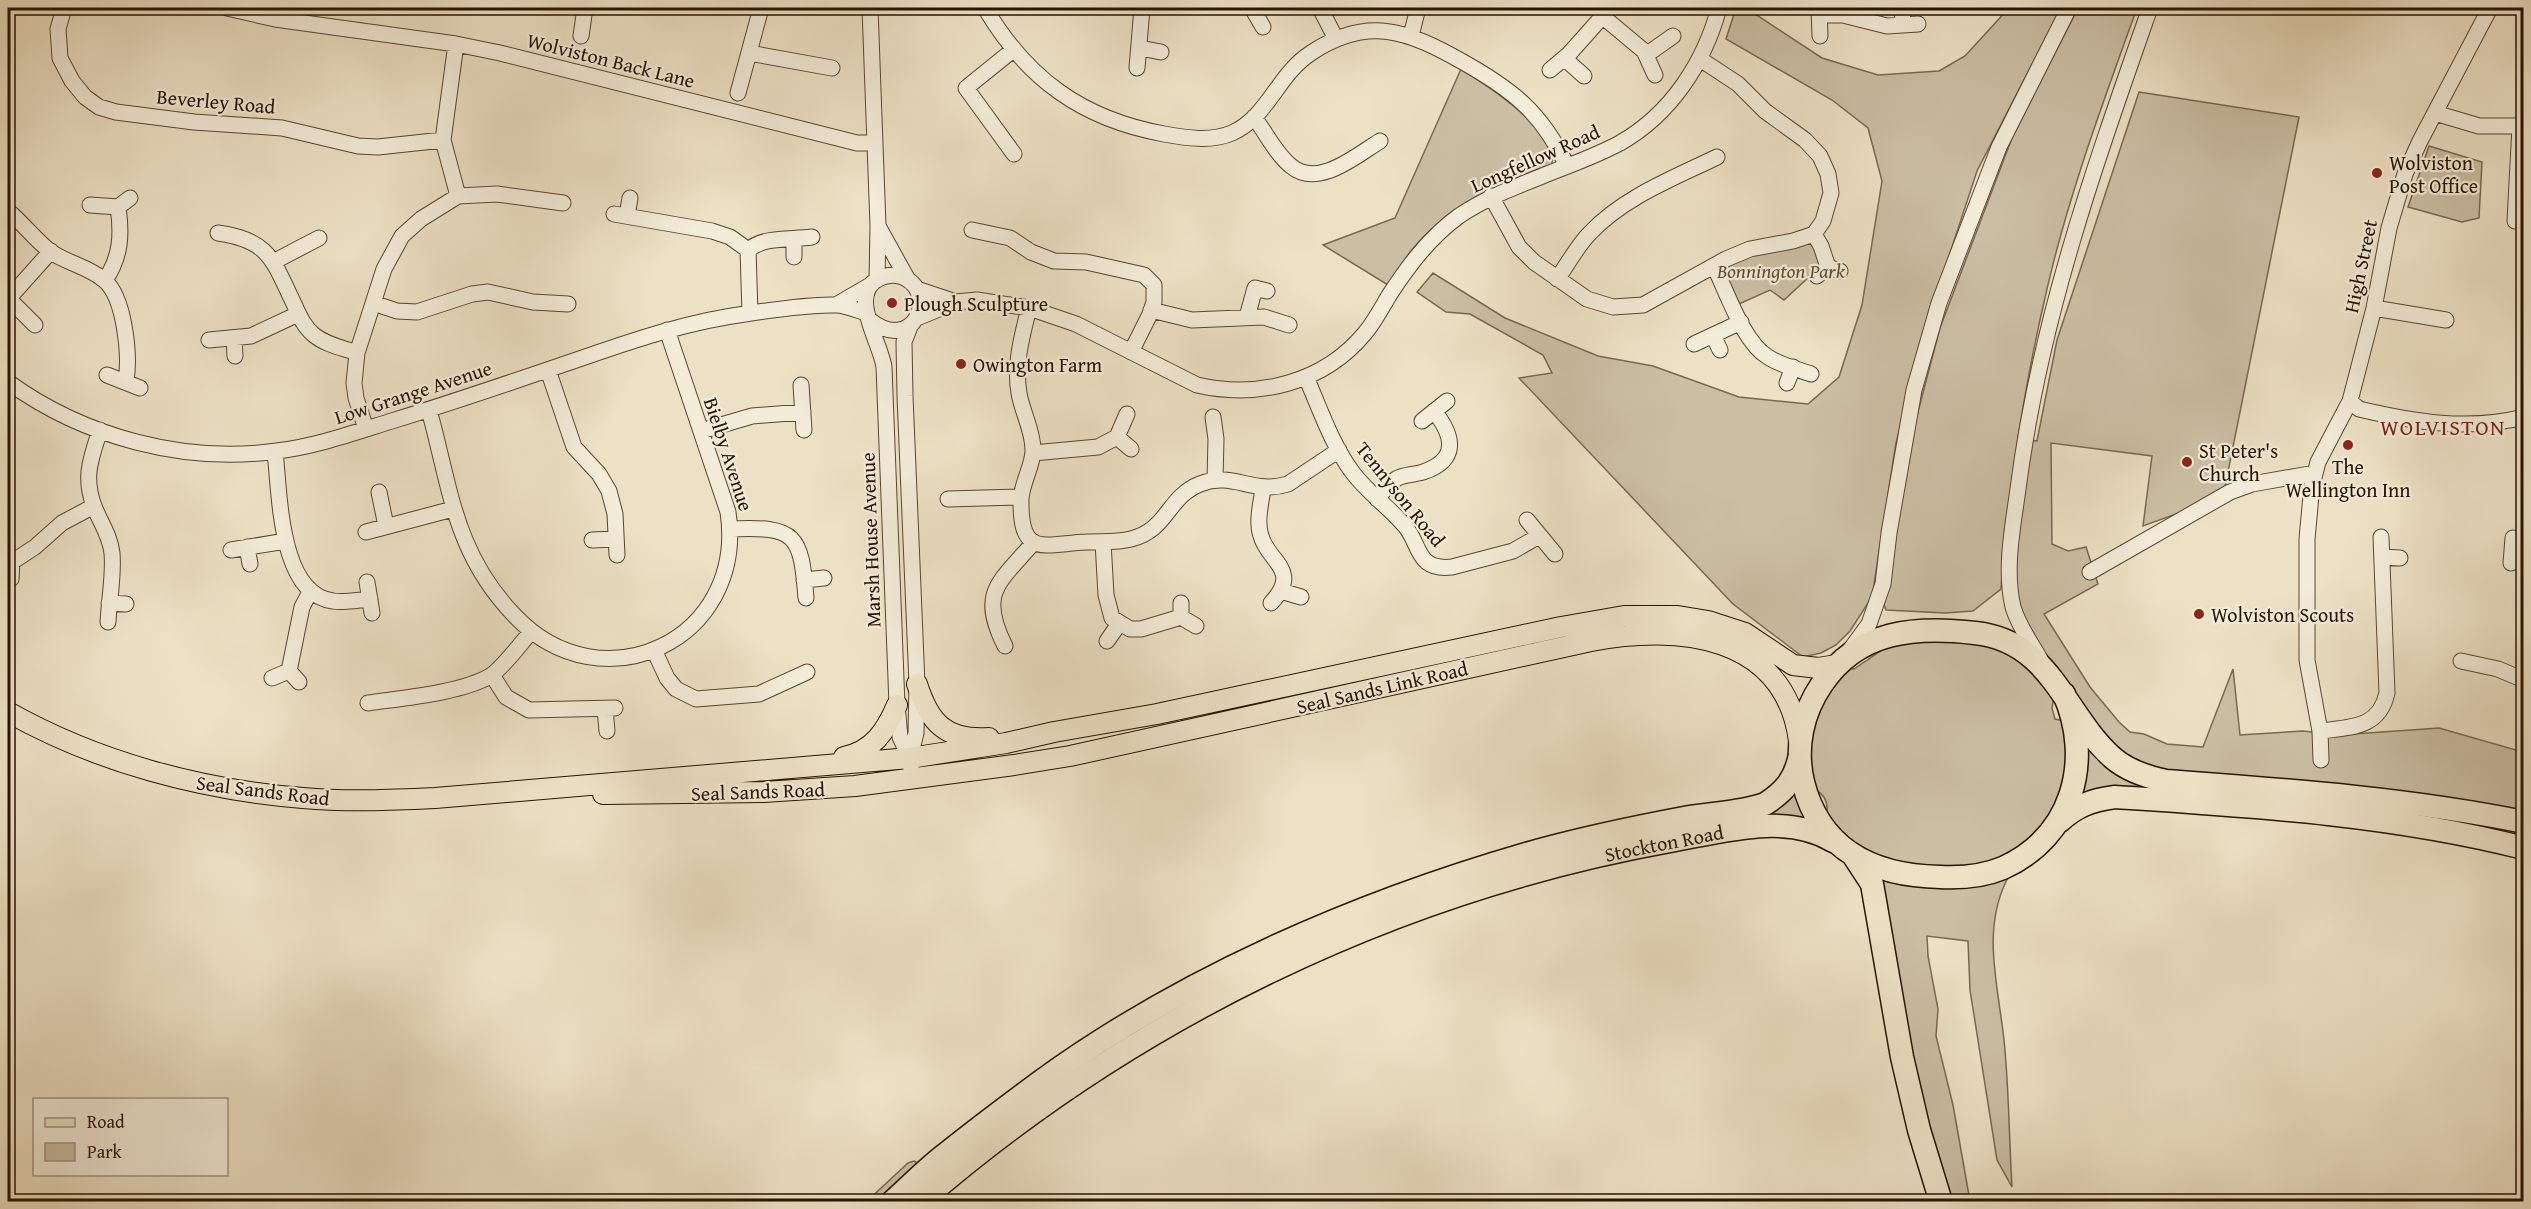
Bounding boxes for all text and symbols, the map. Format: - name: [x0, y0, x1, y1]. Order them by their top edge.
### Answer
- street label: Wolviston Back Lane: [524, 25, 698, 95]
- street label: Beverley Road: [155, 81, 277, 121]
- street label: Longfellow Road: [1466, 116, 1604, 199]
- place label: Wolviston Post Office: [2389, 148, 2478, 200]
- marker: Wolviston Post Office: [2370, 166, 2384, 180]
- street label: High Street: [2336, 216, 2384, 316]
- park label: Bonnington Park: [1716, 256, 1846, 285]
- place label: Plough Sculpture: [904, 289, 1048, 318]
- marker: Plough Sculpture: [885, 296, 899, 310]
- place label: Owington Farm: [973, 350, 1103, 379]
- street label: Low Grange Avenue: [331, 353, 495, 431]
- marker: Owington Farm: [954, 357, 968, 371]
- street label: Bielby Avenue: [697, 393, 761, 515]
- district label: WOLVISTON: [2380, 411, 2506, 443]
- street label: Tennyson Road: [1349, 435, 1453, 553]
- place label: St Peter's Church: [2199, 436, 2278, 488]
- marker: The Wellington Inn: [2341, 438, 2355, 452]
- street label: Marsh House Avenue: [852, 452, 888, 628]
- place label: The Wellington Inn: [2285, 452, 2411, 504]
- marker: St Peter's Church: [2180, 455, 2194, 469]
- place label: Wolviston Scouts: [2211, 600, 2354, 629]
- marker: Wolviston Scouts: [2192, 607, 2206, 621]
- street label: Seal Sands Link Road: [1293, 653, 1471, 721]
- street label: Seal Sands Road: [195, 767, 332, 813]
- street label: Seal Sands Road: [691, 774, 826, 808]
- street label: Stockton Road: [1602, 816, 1726, 868]
- legend: [33, 1098, 228, 1176]
- text: Road: [87, 1108, 125, 1135]
- text: Park: [87, 1138, 123, 1165]

